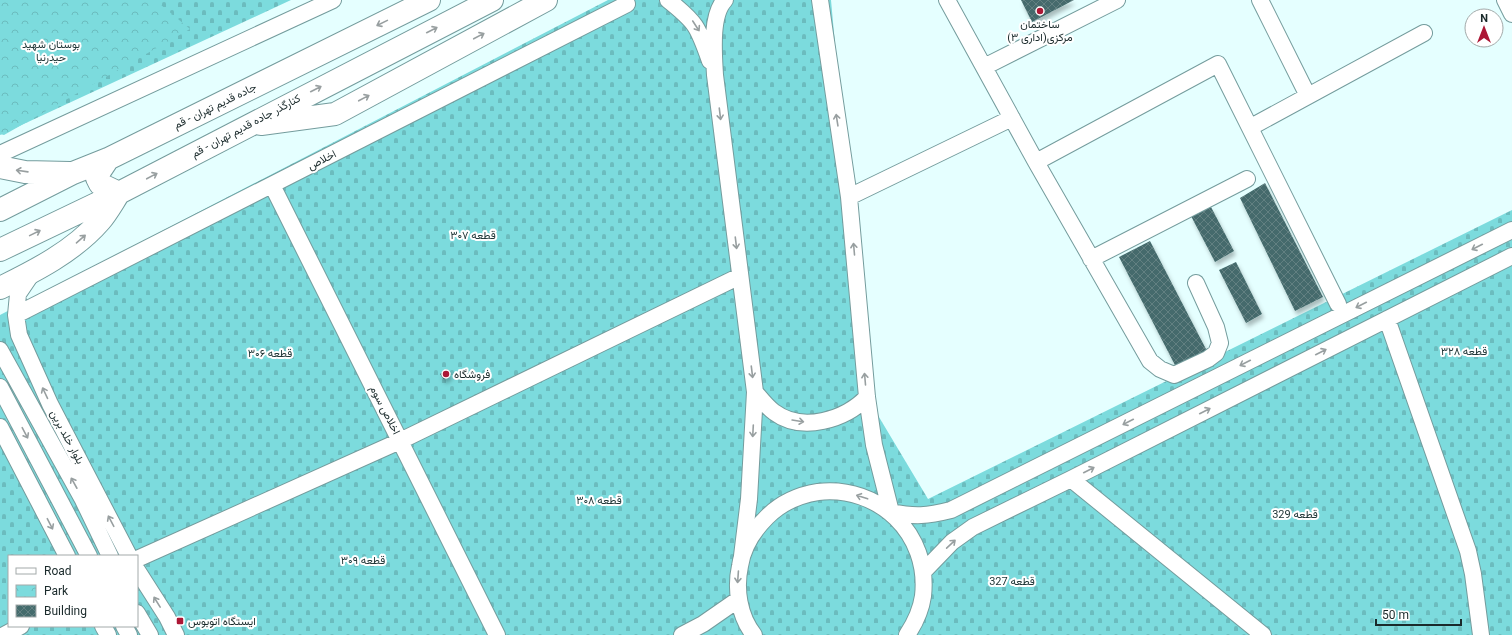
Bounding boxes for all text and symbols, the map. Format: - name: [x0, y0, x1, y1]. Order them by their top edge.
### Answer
- marker: ساختمان مرکزی(اداری ۳): [1035, 6, 1045, 16]
- north arrow: [1464, 8, 1504, 48]
- text: N: [1480, 12, 1488, 25]
- place label: ساختمان مرکزی(اداری ۳): [1007, 18, 1073, 44]
- one-way arrow: [376, 20, 388, 28]
- one-way arrow: [692, 21, 700, 32]
- one-way arrow: [426, 26, 438, 33]
- one-way arrow: [473, 32, 485, 40]
- park label: بوستان شهید حیدرنیا: [22, 38, 80, 64]
- street label: جاده قدیم تهران - قم: [172, 80, 259, 133]
- one-way arrow: [310, 85, 322, 93]
- street label: کنارگذر جاده قدیم تهران - قم: [189, 92, 303, 161]
- one-way arrow: [358, 94, 370, 102]
- one-way arrow: [716, 107, 723, 120]
- one-way arrow: [833, 114, 841, 127]
- street label: اخلاص: [306, 147, 338, 173]
- one-way arrow: [16, 167, 29, 175]
- one-way arrow: [145, 171, 157, 179]
- one-way arrow: [29, 229, 41, 236]
- park label: قطعه ۳۰۷: [450, 229, 496, 242]
- one-way arrow: [75, 234, 86, 243]
- one-way arrow: [732, 236, 740, 249]
- one-way arrow: [850, 243, 857, 256]
- one-way arrow: [1471, 244, 1483, 251]
- one-way arrow: [1355, 302, 1367, 309]
- park label: قطعه ۳۲۸: [1441, 345, 1487, 358]
- park label: قطعه ۳۰۶: [248, 347, 292, 360]
- one-way arrow: [1315, 348, 1327, 355]
- one-way arrow: [1239, 360, 1251, 368]
- one-way arrow: [748, 365, 756, 378]
- place label: فروشگاه: [454, 368, 490, 381]
- marker: فروشگاه: [441, 369, 451, 379]
- one-way arrow: [862, 373, 869, 386]
- street label: اخلاص سوم: [366, 383, 403, 437]
- one-way arrow: [41, 388, 48, 400]
- one-way arrow: [1199, 407, 1211, 414]
- street label: بلوار خلد برین: [47, 408, 87, 466]
- one-way arrow: [791, 417, 804, 425]
- one-way arrow: [1123, 418, 1135, 426]
- one-way arrow: [750, 424, 757, 437]
- one-way arrow: [22, 427, 29, 439]
- one-way arrow: [1083, 466, 1095, 473]
- one-way arrow: [69, 478, 77, 490]
- one-way arrow: [856, 493, 869, 500]
- park label: قطعه ۳۰۸: [576, 494, 622, 507]
- park label: قطعه 329: [1272, 508, 1318, 521]
- one-way arrow: [107, 516, 114, 528]
- one-way arrow: [47, 518, 54, 530]
- one-way arrow: [946, 539, 956, 549]
- park label: قطعه ۳۰۹: [341, 554, 385, 567]
- legend: [8, 555, 138, 627]
- text: Road: [44, 564, 72, 578]
- one-way arrow: [735, 570, 742, 583]
- park label: قطعه 327: [989, 575, 1035, 588]
- text: Park: [44, 584, 69, 598]
- one-way arrow: [153, 596, 161, 608]
- scale bar: [1376, 601, 1461, 627]
- text: Building: [44, 604, 87, 618]
- text: 50 m: [1382, 608, 1409, 622]
- place label: ایستگاه اتوبوس: [188, 615, 256, 628]
- marker: ایستگاه اتوبوس: [175, 616, 185, 626]

